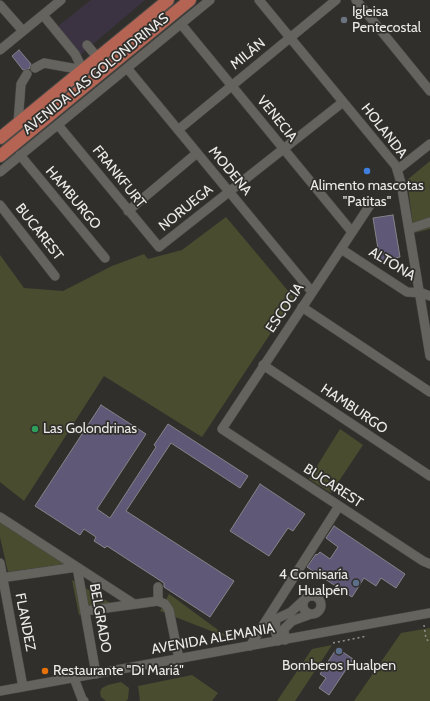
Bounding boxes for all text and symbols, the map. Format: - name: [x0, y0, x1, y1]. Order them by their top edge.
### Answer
- place label: Igleisa Pentecostal: [352, 4, 421, 36]
- street label: AVENIDA LAS GOLONDRINAS: [20, 10, 172, 138]
- marker: Igleisa Pentecostal: [339, 15, 349, 25]
- street label: MILÁN: [227, 35, 269, 73]
- street label: VENECIA: [253, 93, 301, 145]
- street label: HOLANDA: [357, 100, 411, 162]
- street label: FRANKFURT: [89, 142, 149, 212]
- street label: MODENA: [205, 143, 255, 199]
- street label: HAMBURGO: [42, 163, 104, 233]
- marker: Alimento mascotas "Patitas": [362, 166, 372, 176]
- place label: Alimento mascotas "Patitas": [310, 178, 424, 210]
- street label: NORUEGA: [156, 181, 216, 235]
- street label: BUCAREST: [12, 200, 66, 264]
- street label: ALTONA: [366, 244, 418, 284]
- street label: ESCOCIA: [262, 280, 308, 336]
- street label: HAMBURGO: [317, 381, 391, 437]
- place label: Las Golondrinas: [43, 421, 137, 437]
- marker: Las Golondrinas: [30, 424, 40, 434]
- street label: BUCAREST: [300, 461, 366, 511]
- place label: 4 Comisaría Hualpén: [279, 567, 348, 600]
- marker: 4 Comisaría Hualpén: [351, 578, 361, 588]
- street label: BELGRADO: [86, 582, 114, 654]
- street label: FLANDEZ: [11, 592, 39, 652]
- street label: AVENIDA ALEMANIA: [150, 620, 276, 658]
- marker: Bomberos Hualpen: [334, 646, 344, 656]
- place label: Bomberos Hualpen: [282, 658, 396, 674]
- place label: Restaurante "Di Mariá": [53, 663, 184, 679]
- marker: Restaurante "Di Mariá": [40, 666, 50, 676]

